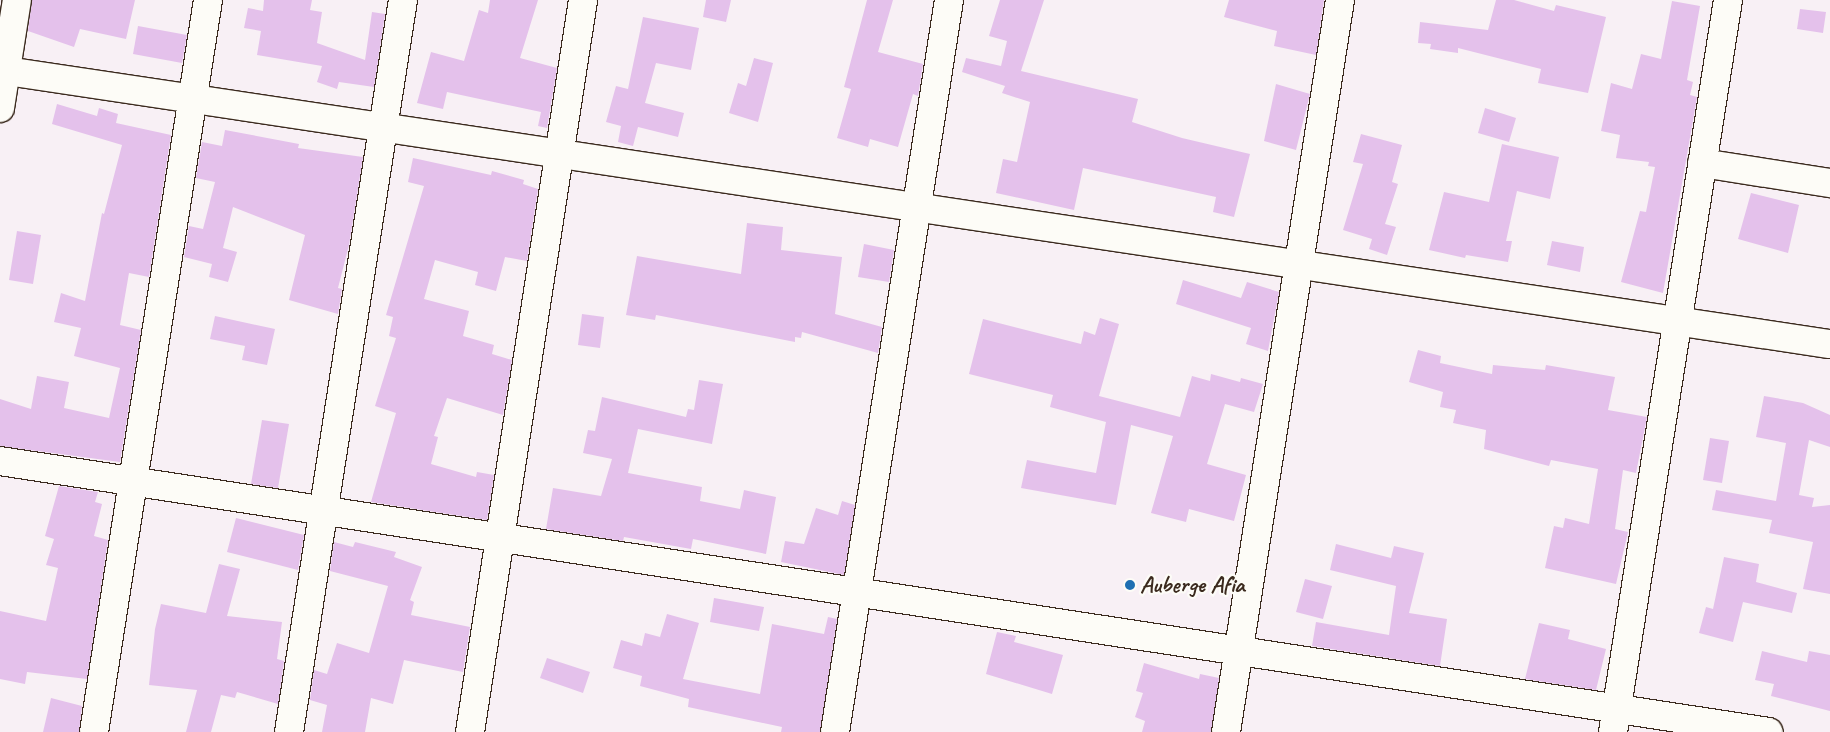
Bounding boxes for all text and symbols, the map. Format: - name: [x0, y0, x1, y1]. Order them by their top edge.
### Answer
- place label: Auberge Afia: [1140, 571, 1245, 599]
- marker: Auberge Afia: [1124, 579, 1136, 591]

